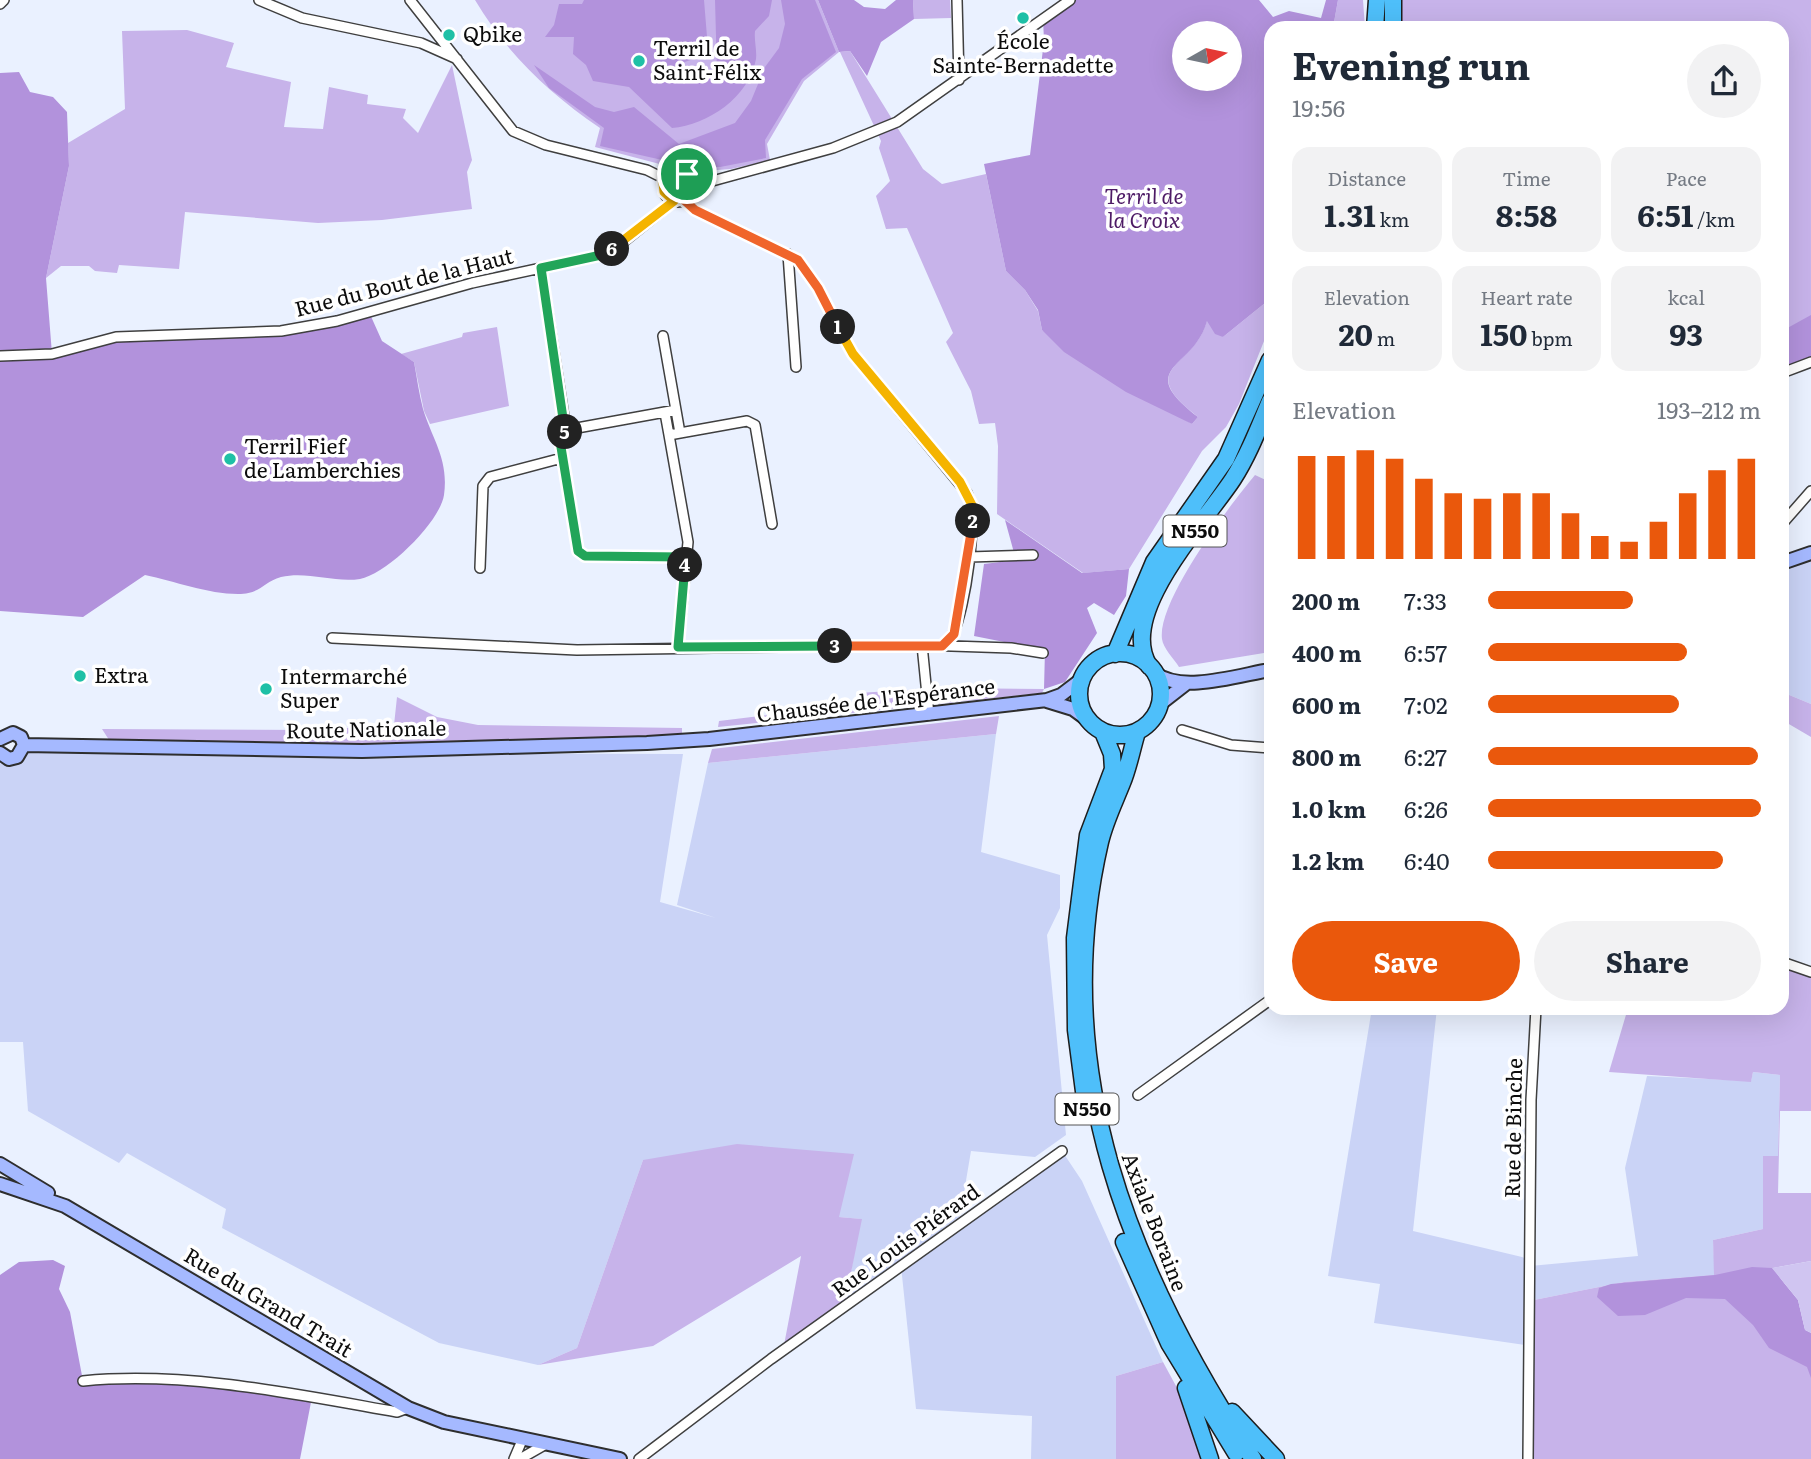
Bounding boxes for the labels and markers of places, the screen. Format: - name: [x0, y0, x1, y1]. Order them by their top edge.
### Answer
- marker: École Sainte-Bernadette: [1015, 10, 1031, 26]
- place label: Qbike: [463, 17, 522, 48]
- place label: École Sainte-Bernadette: [932, 24, 1114, 79]
- marker: Qbike: [441, 27, 457, 43]
- place label: Terril de Saint-Félix: [653, 31, 762, 86]
- marker: Terril de Saint-Félix: [631, 53, 647, 69]
- pin: [657, 144, 717, 204]
- pin: 6: [594, 232, 630, 266]
- pin: 1: [820, 310, 856, 344]
- pin: 5: [548, 414, 582, 450]
- place label: Terril Fief de Lamberchies: [244, 429, 400, 484]
- marker: Terril Fief de Lamberchies: [222, 451, 238, 467]
- pin: 2: [956, 504, 990, 538]
- pin: 4: [668, 548, 702, 582]
- pin: 3: [818, 628, 852, 664]
- place label: Extra: [94, 658, 149, 689]
- place label: Intermarché Super: [280, 659, 407, 714]
- marker: Extra: [72, 668, 88, 684]
- marker: Intermarché Super: [258, 681, 274, 697]

